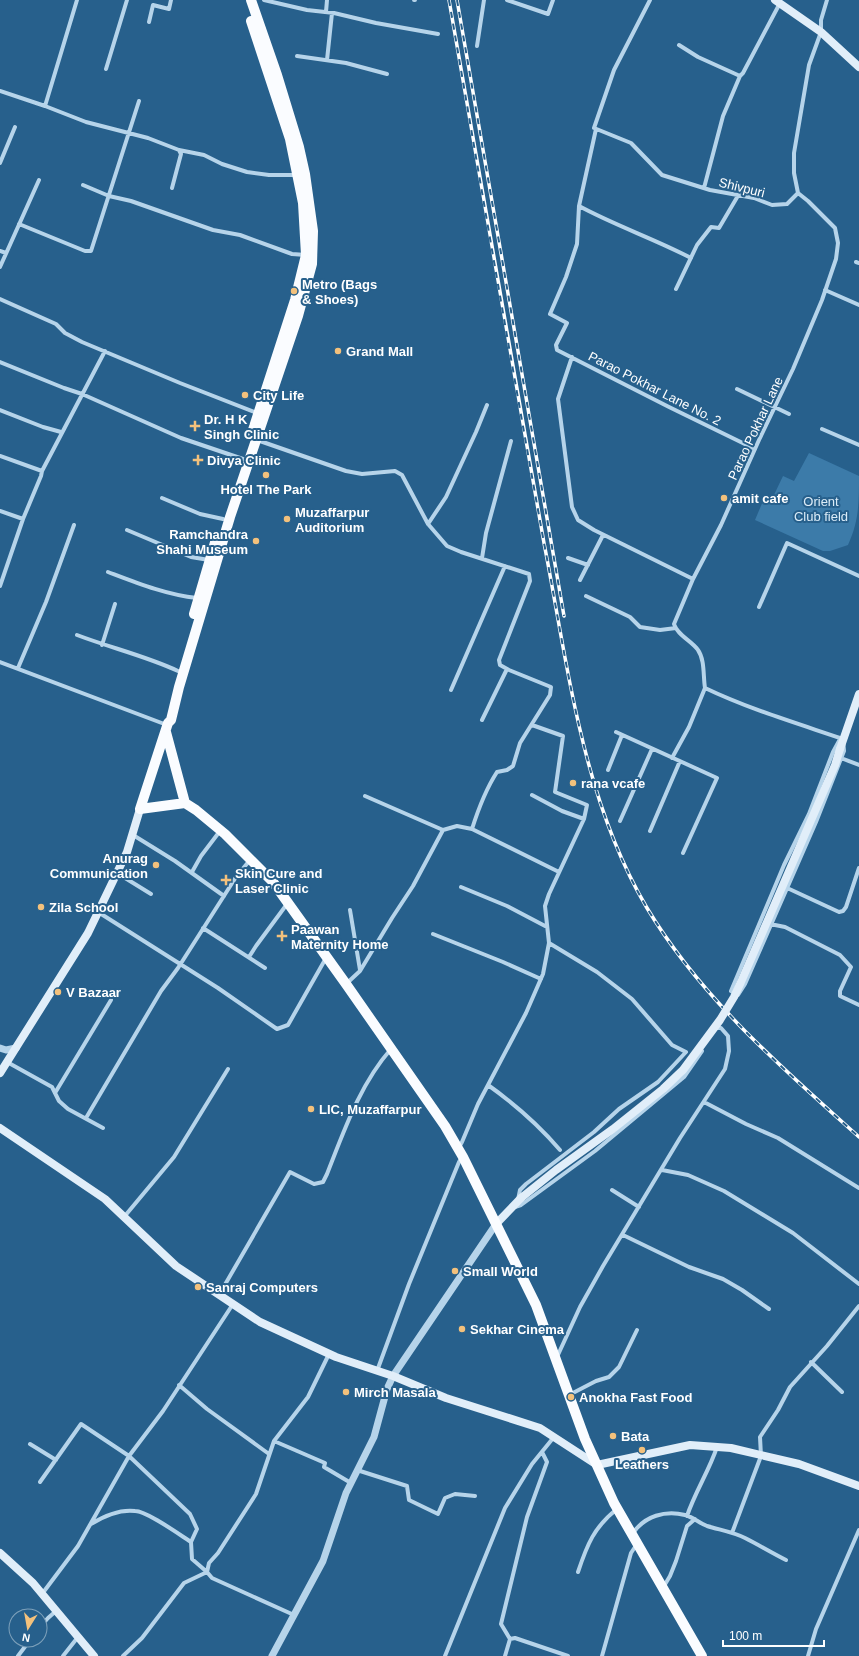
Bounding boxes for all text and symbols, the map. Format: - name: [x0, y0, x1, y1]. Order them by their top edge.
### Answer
- street label: Shivpuri: [717, 175, 767, 200]
- place label: Metro (Bags & Shoes): [302, 277, 377, 307]
- marker: Metro (Bags & Shoes): [289, 286, 299, 296]
- place label: Grand Mall: [346, 344, 413, 359]
- marker: Grand Mall: [333, 346, 343, 356]
- street label: Parao Pokhar Lane No. 2: [586, 348, 724, 428]
- street label: Parao Pokhar Lane: [725, 374, 786, 482]
- place label: City Life: [253, 388, 304, 403]
- marker: City Life: [240, 390, 250, 400]
- place label: Dr. H K Singh Clinic: [204, 412, 279, 442]
- marker: Dr. H K Singh Clinic: [189, 420, 201, 432]
- place label: Divya Clinic: [207, 453, 281, 468]
- marker: Divya Clinic: [192, 454, 204, 466]
- marker: Hotel The Park: [261, 470, 271, 480]
- place label: Hotel The Park: [220, 482, 312, 497]
- place label: amit cafe: [732, 491, 788, 506]
- marker: amit cafe: [719, 493, 729, 503]
- park label: Orient Club field: [794, 494, 848, 524]
- place label: Muzaffarpur Auditorium: [295, 505, 369, 535]
- marker: Muzaffarpur Auditorium: [282, 514, 292, 524]
- place label: Ramchandra Shahi Museum: [156, 527, 249, 557]
- marker: Ramchandra Shahi Museum: [251, 536, 261, 546]
- place label: rana vcafe: [581, 776, 645, 791]
- marker: rana vcafe: [568, 778, 578, 788]
- place label: Anurag Communication: [50, 851, 148, 881]
- marker: Anurag Communication: [151, 860, 161, 870]
- place label: Skin Cure and Laser Clinic: [235, 866, 322, 896]
- marker: Skin Cure and Laser Clinic: [220, 874, 232, 886]
- place label: Zila School: [49, 900, 118, 915]
- marker: Zila School: [36, 902, 46, 912]
- place label: Paawan Maternity Home: [291, 922, 389, 952]
- marker: Paawan Maternity Home: [276, 930, 288, 942]
- place label: V Bazaar: [66, 985, 121, 1000]
- marker: V Bazaar: [53, 987, 63, 997]
- place label: LIC, Muzaffarpur: [319, 1102, 422, 1117]
- marker: LIC, Muzaffarpur: [306, 1104, 316, 1114]
- place label: Small World: [463, 1264, 538, 1279]
- marker: Small World: [450, 1266, 460, 1276]
- place label: Sanraj Computers: [206, 1280, 318, 1295]
- marker: Sanraj Computers: [193, 1282, 203, 1292]
- place label: Sekhar Cinema: [470, 1322, 565, 1337]
- marker: Sekhar Cinema: [457, 1324, 467, 1334]
- place label: Mirch Masala: [354, 1385, 436, 1400]
- marker: Mirch Masala: [341, 1387, 351, 1397]
- place label: Anokha Fast Food: [579, 1390, 692, 1405]
- marker: Anokha Fast Food: [566, 1392, 576, 1402]
- place label: Bata: [621, 1429, 650, 1444]
- marker: Bata: [608, 1431, 618, 1441]
- marker: Leathers: [637, 1445, 647, 1455]
- place label: Leathers: [615, 1457, 669, 1472]
- north arrow: [8, 1608, 48, 1648]
- scale bar: [723, 1622, 824, 1648]
- text: 100 m: [729, 1629, 762, 1643]
- text: N: [21, 1631, 31, 1644]

